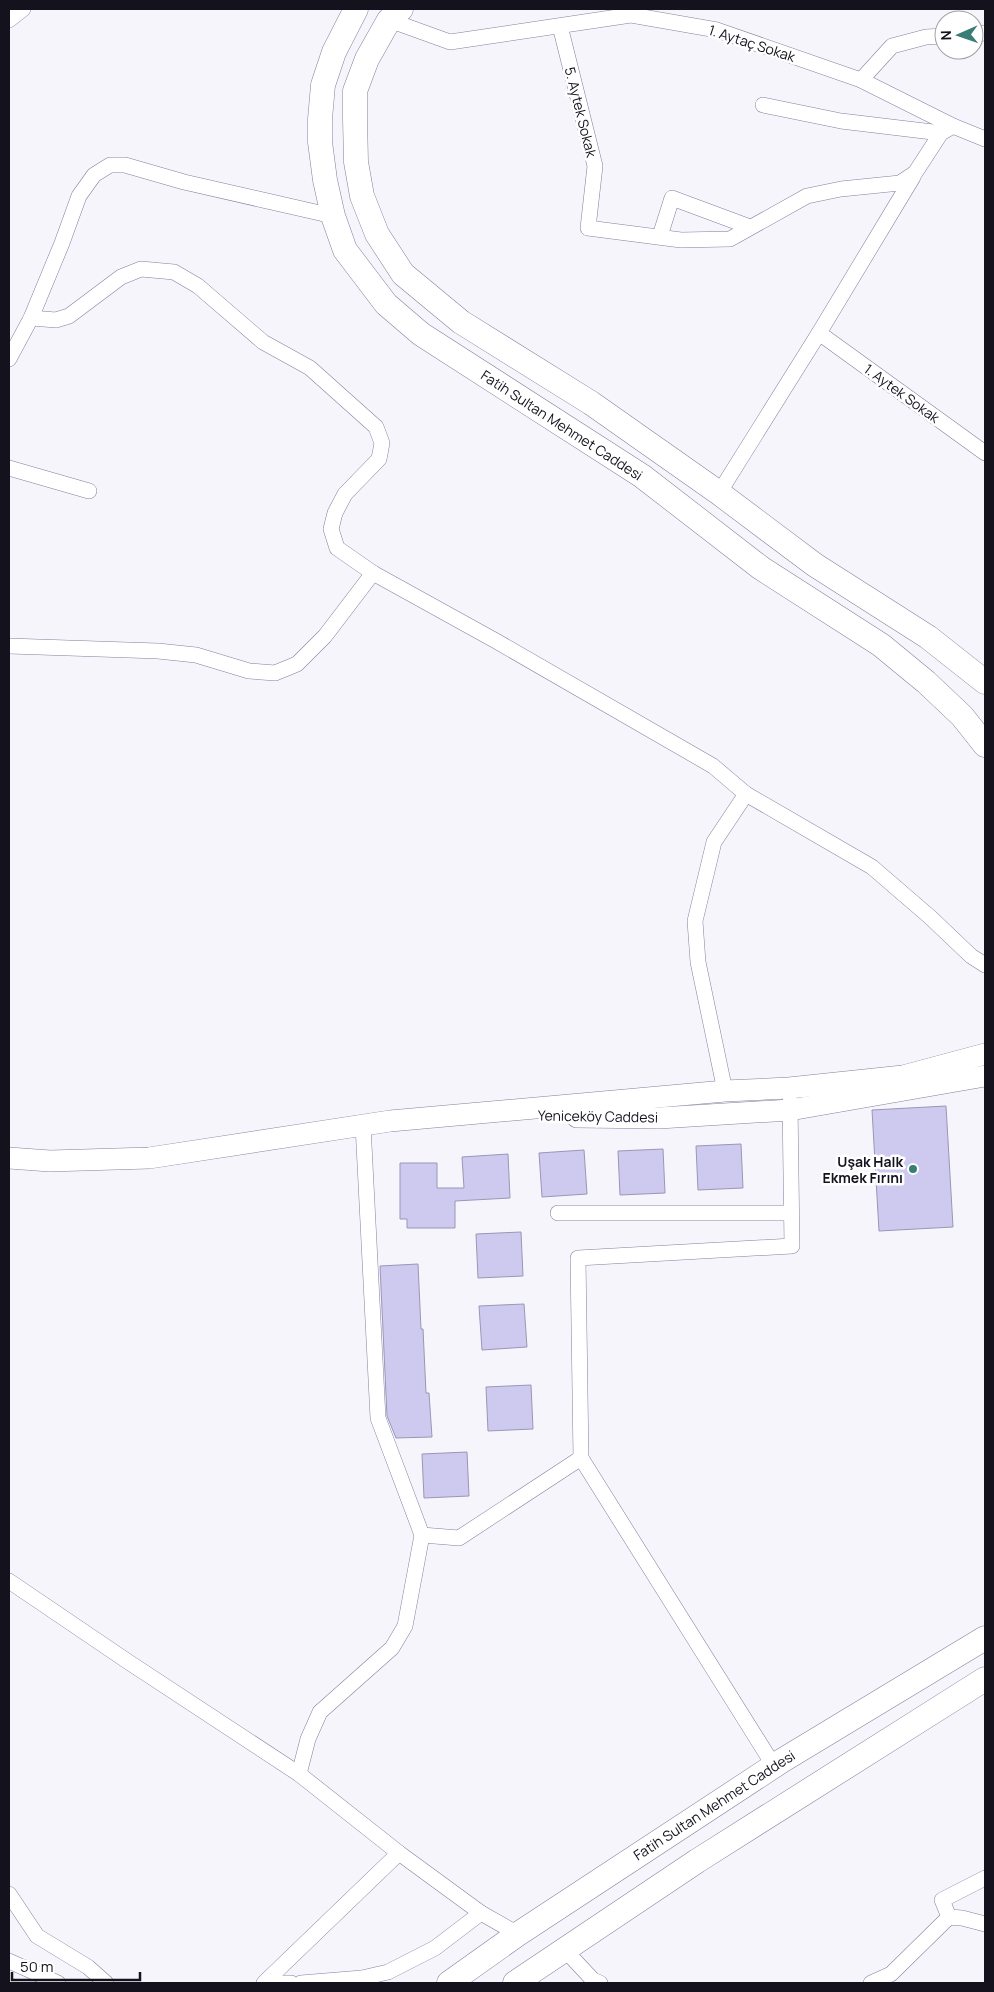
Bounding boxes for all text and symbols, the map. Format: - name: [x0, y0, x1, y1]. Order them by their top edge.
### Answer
- north arrow: [934, 10, 984, 60]
- street label: 1. Aytaç Sokak: [706, 20, 799, 66]
- text: N: [936, 30, 955, 41]
- street label: 5. Aytek Sokak: [561, 65, 602, 160]
- street label: 1. Aytek Sokak: [860, 359, 945, 428]
- street label: Fatih Sultan Mehmet Caddesi: [478, 366, 646, 484]
- street label: Yeniceköy Caddesi: [538, 1105, 658, 1127]
- place label: Uşak Halk Ekmek Fırını: [823, 1152, 903, 1187]
- marker: Uşak Halk Ekmek Fırını: [907, 1163, 919, 1175]
- street label: Fatih Sultan Mehmet Caddesi: [630, 1746, 798, 1864]
- scale bar: [12, 1950, 140, 1982]
- text: 50 m: [20, 1956, 54, 1977]

